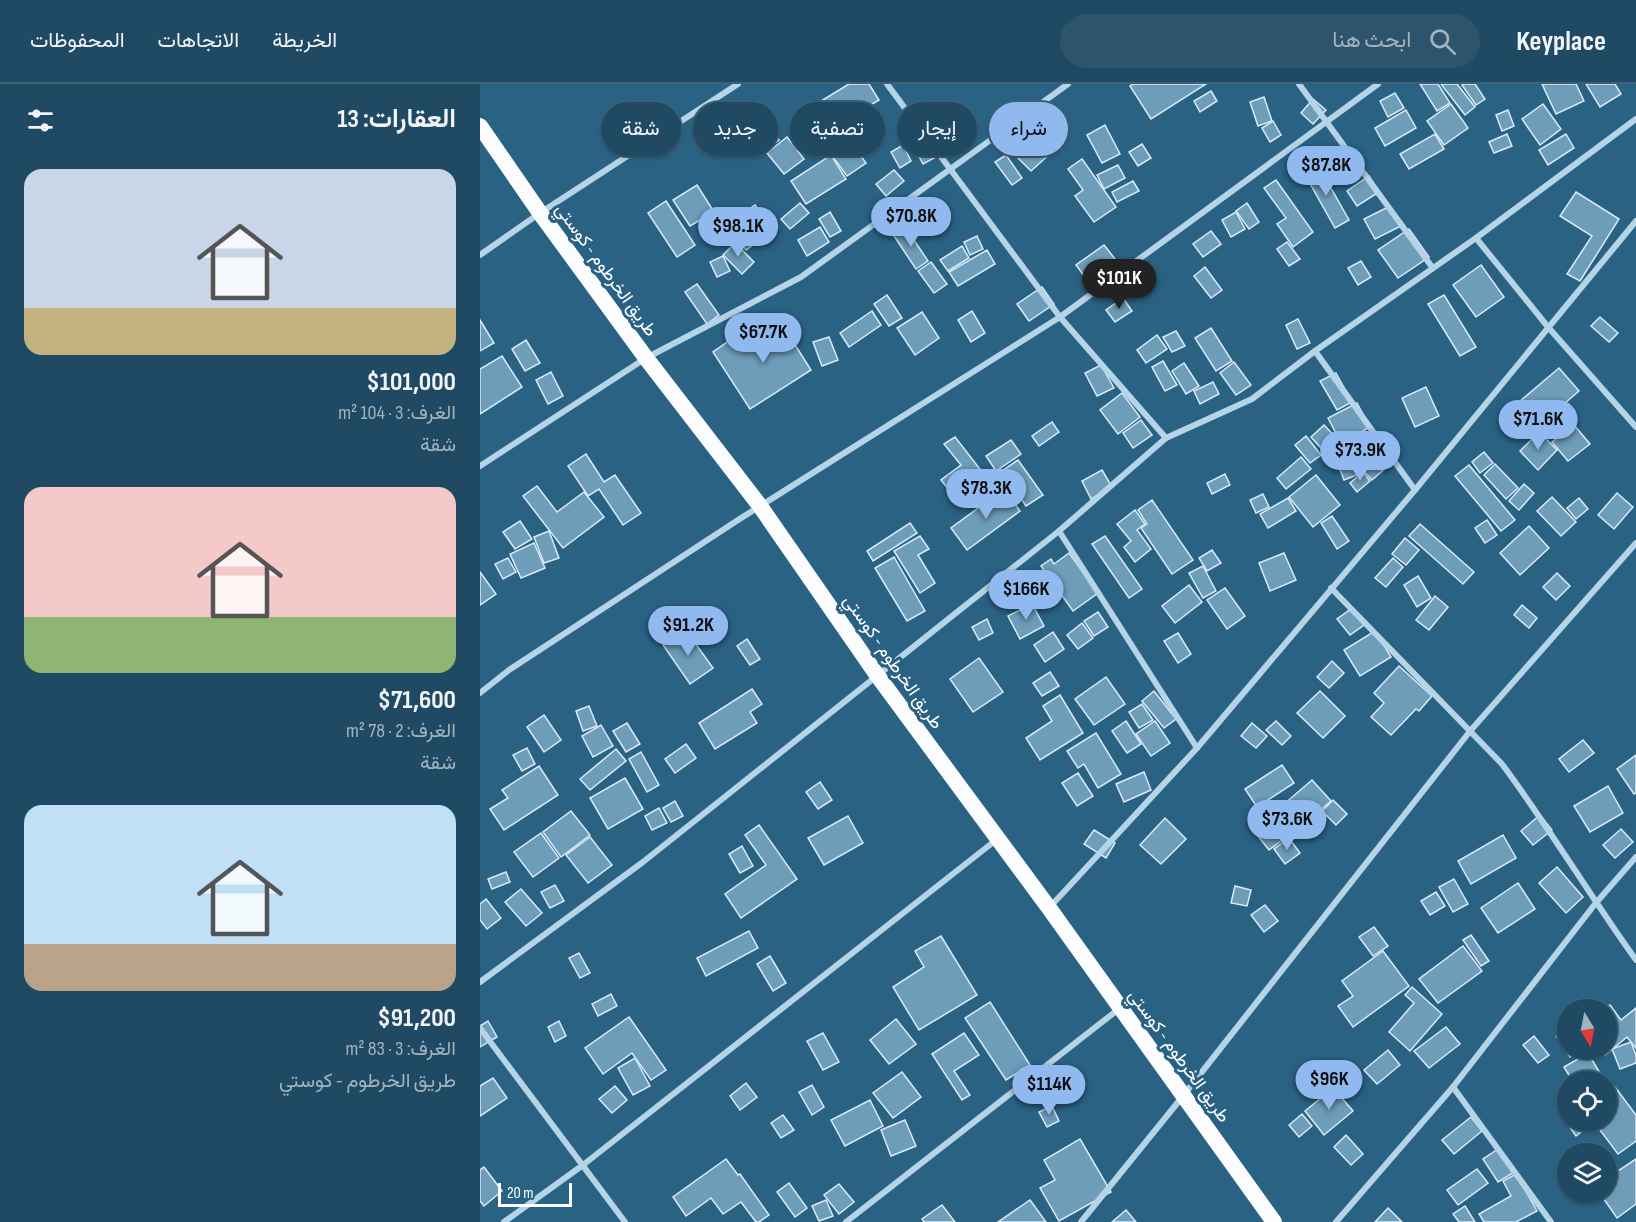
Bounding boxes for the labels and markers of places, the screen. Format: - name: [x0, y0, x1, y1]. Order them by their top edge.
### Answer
- pin: $87.8K: [1277, 146, 1375, 197]
- pin: $70.8K: [862, 197, 960, 248]
- pin: $98.1K: [689, 207, 787, 258]
- pin: $101K: [1077, 259, 1161, 310]
- pin: $67.7K: [714, 313, 812, 364]
- pin: $71.6K: [1489, 400, 1587, 451]
- pin: $73.9K: [1311, 431, 1409, 482]
- pin: $78.3K: [937, 469, 1035, 520]
- pin: $166K: [984, 570, 1068, 621]
- pin: $91.2K: [639, 606, 737, 657]
- pin: $73.6K: [1238, 800, 1336, 851]
- pin: $96K: [1293, 1060, 1365, 1111]
- pin: $114K: [1007, 1065, 1091, 1116]

